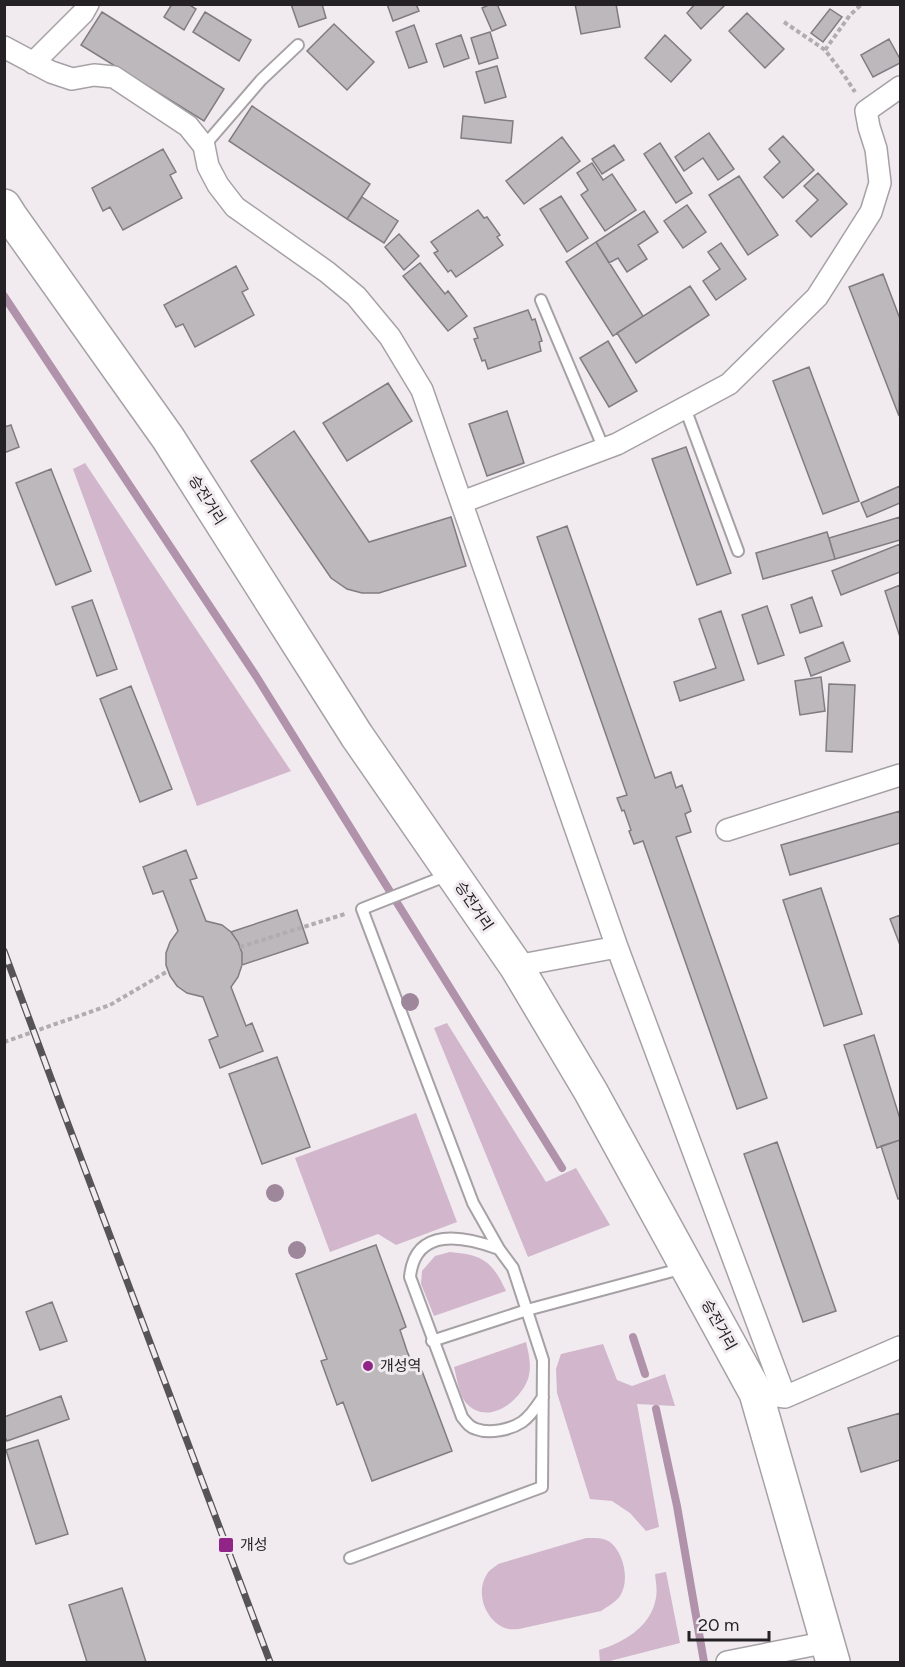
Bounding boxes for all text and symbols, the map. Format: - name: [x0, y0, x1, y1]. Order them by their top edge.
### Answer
- street label: 승전거리: [185, 472, 229, 528]
- street label: 승전거리: [451, 878, 497, 934]
- street label: 승전거리: [698, 1296, 740, 1354]
- place label: 개성역: [380, 1357, 421, 1375]
- marker: 개성역: [361, 1359, 375, 1373]
- marker: 개성: [217, 1536, 235, 1554]
- place label: 개성: [240, 1536, 268, 1554]
- scale bar: [689, 1604, 768, 1642]
- text: 20 m: [698, 1614, 739, 1636]

